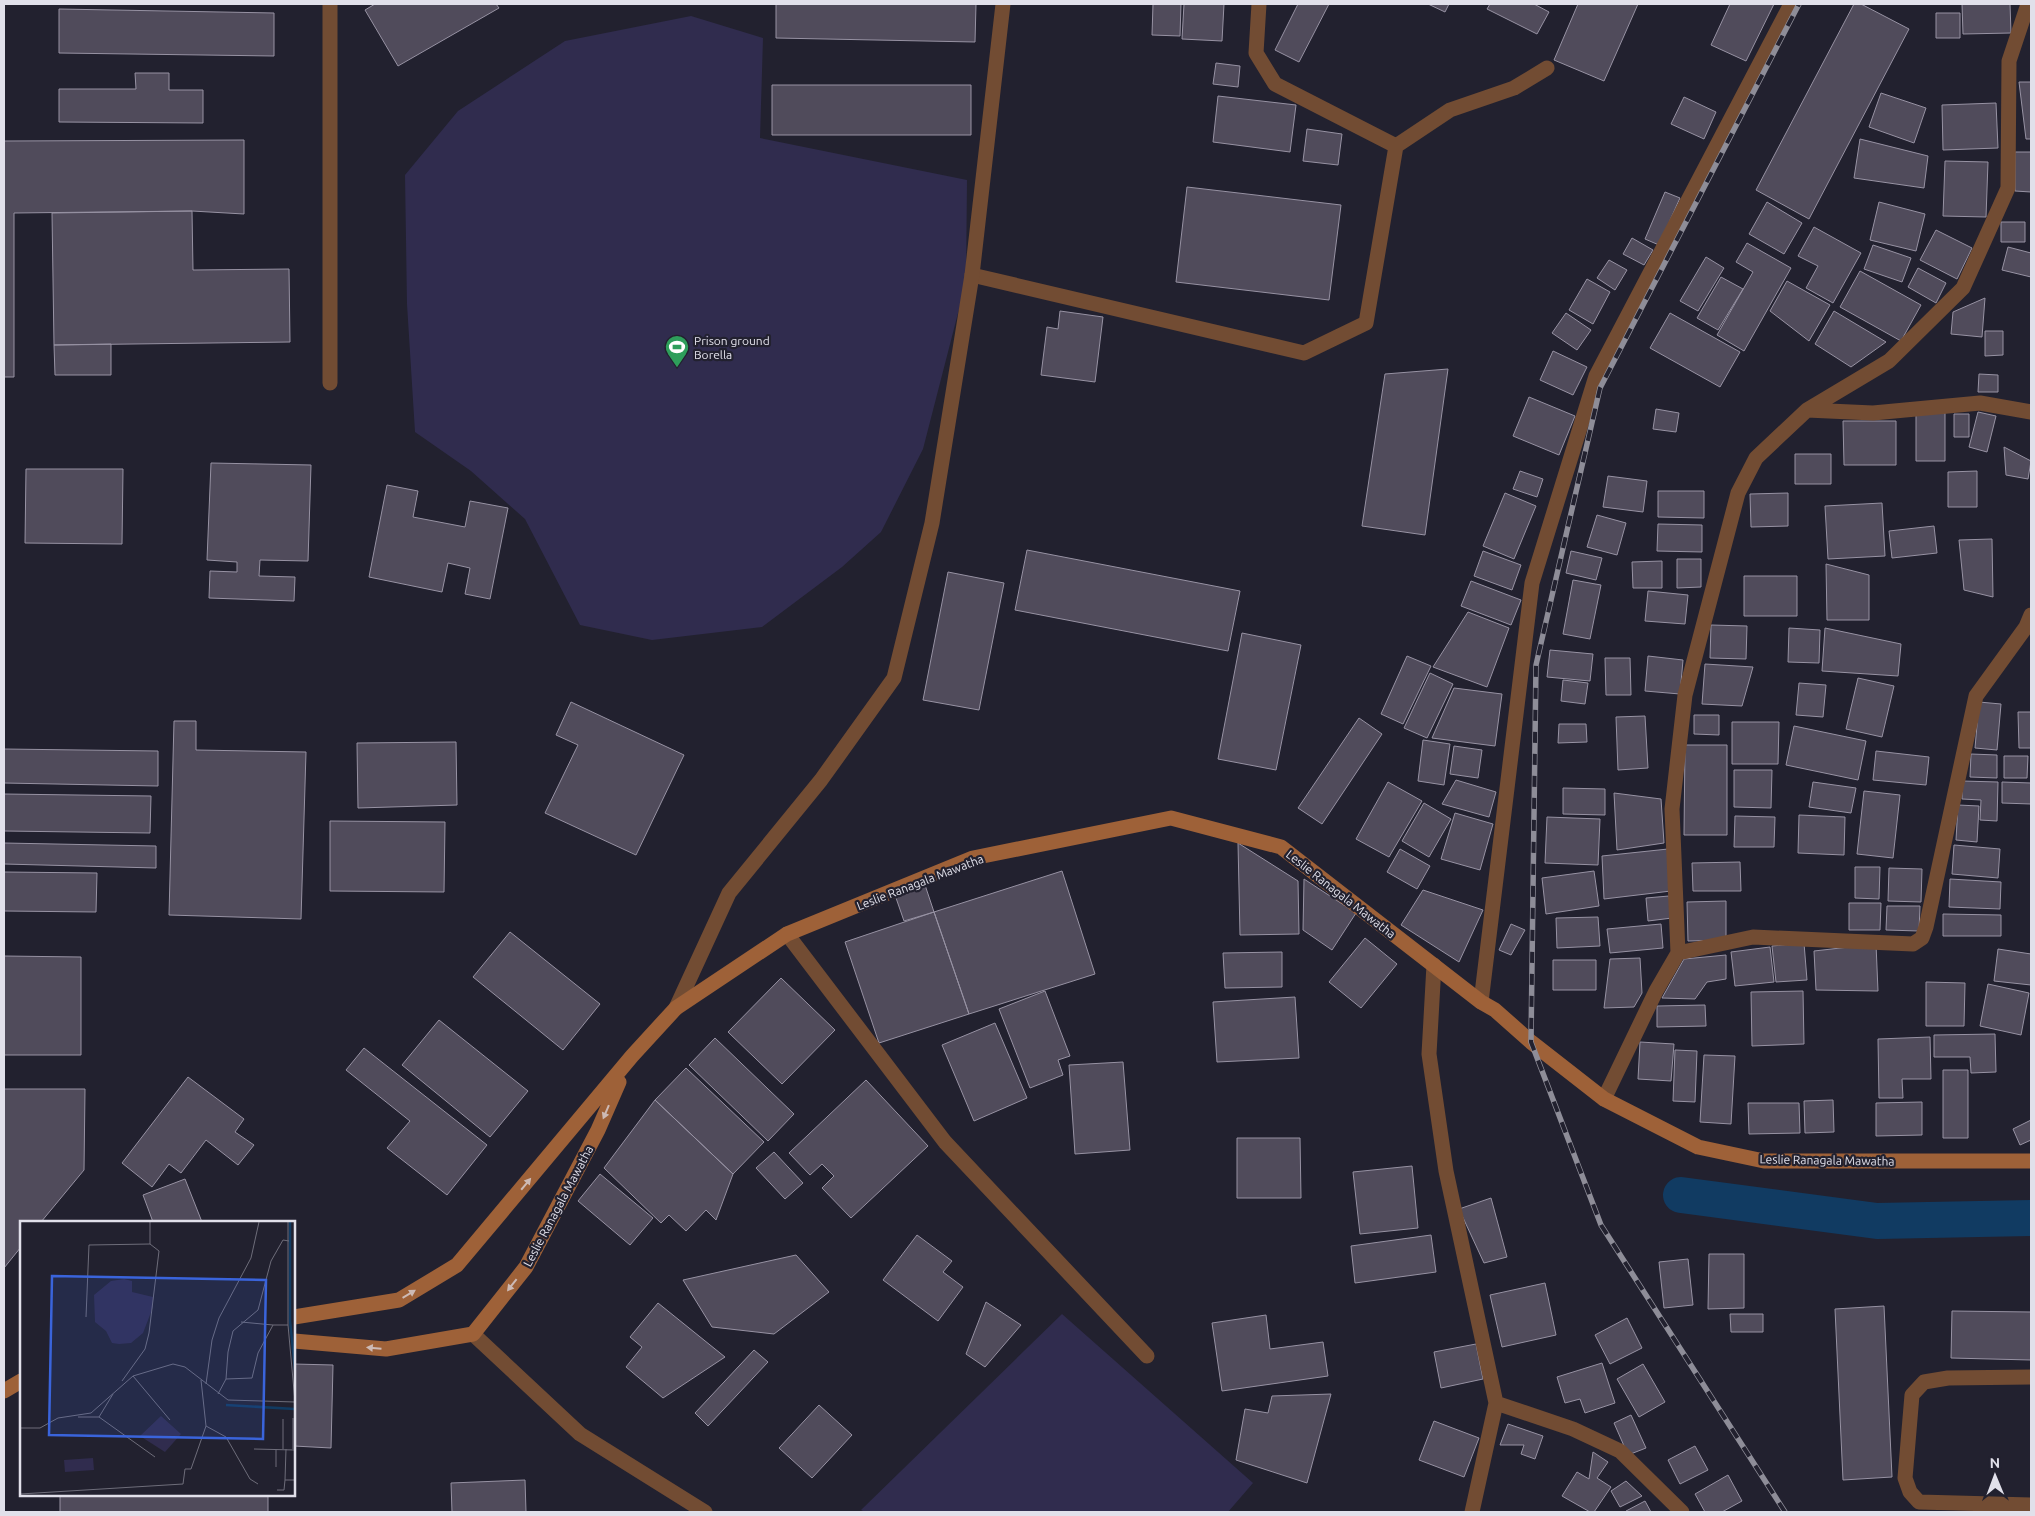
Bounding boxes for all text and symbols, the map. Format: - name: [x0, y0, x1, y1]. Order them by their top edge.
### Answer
- sports icon: Prison ground Borella: [664, 334, 690, 368]
- place label: Prison ground Borella: [694, 334, 770, 361]
- street label: Leslie Ranagala Mawatha: [1284, 847, 1398, 941]
- street label: Leslie Ranagala Mawatha: [855, 852, 985, 912]
- one-way arrow: [602, 1105, 610, 1120]
- street label: Leslie Ranagala Mawatha: [521, 1143, 595, 1269]
- street label: Leslie Ranagala Mawatha: [1759, 1152, 1895, 1168]
- one-way arrow: [520, 1178, 532, 1190]
- inset map: [20, 1221, 295, 1496]
- one-way arrow: [507, 1278, 517, 1292]
- one-way arrow: [403, 1289, 416, 1298]
- one-way arrow: [366, 1344, 382, 1352]
- north arrow: [1970, 1451, 2020, 1501]
- text: N: [1989, 1455, 2000, 1471]

